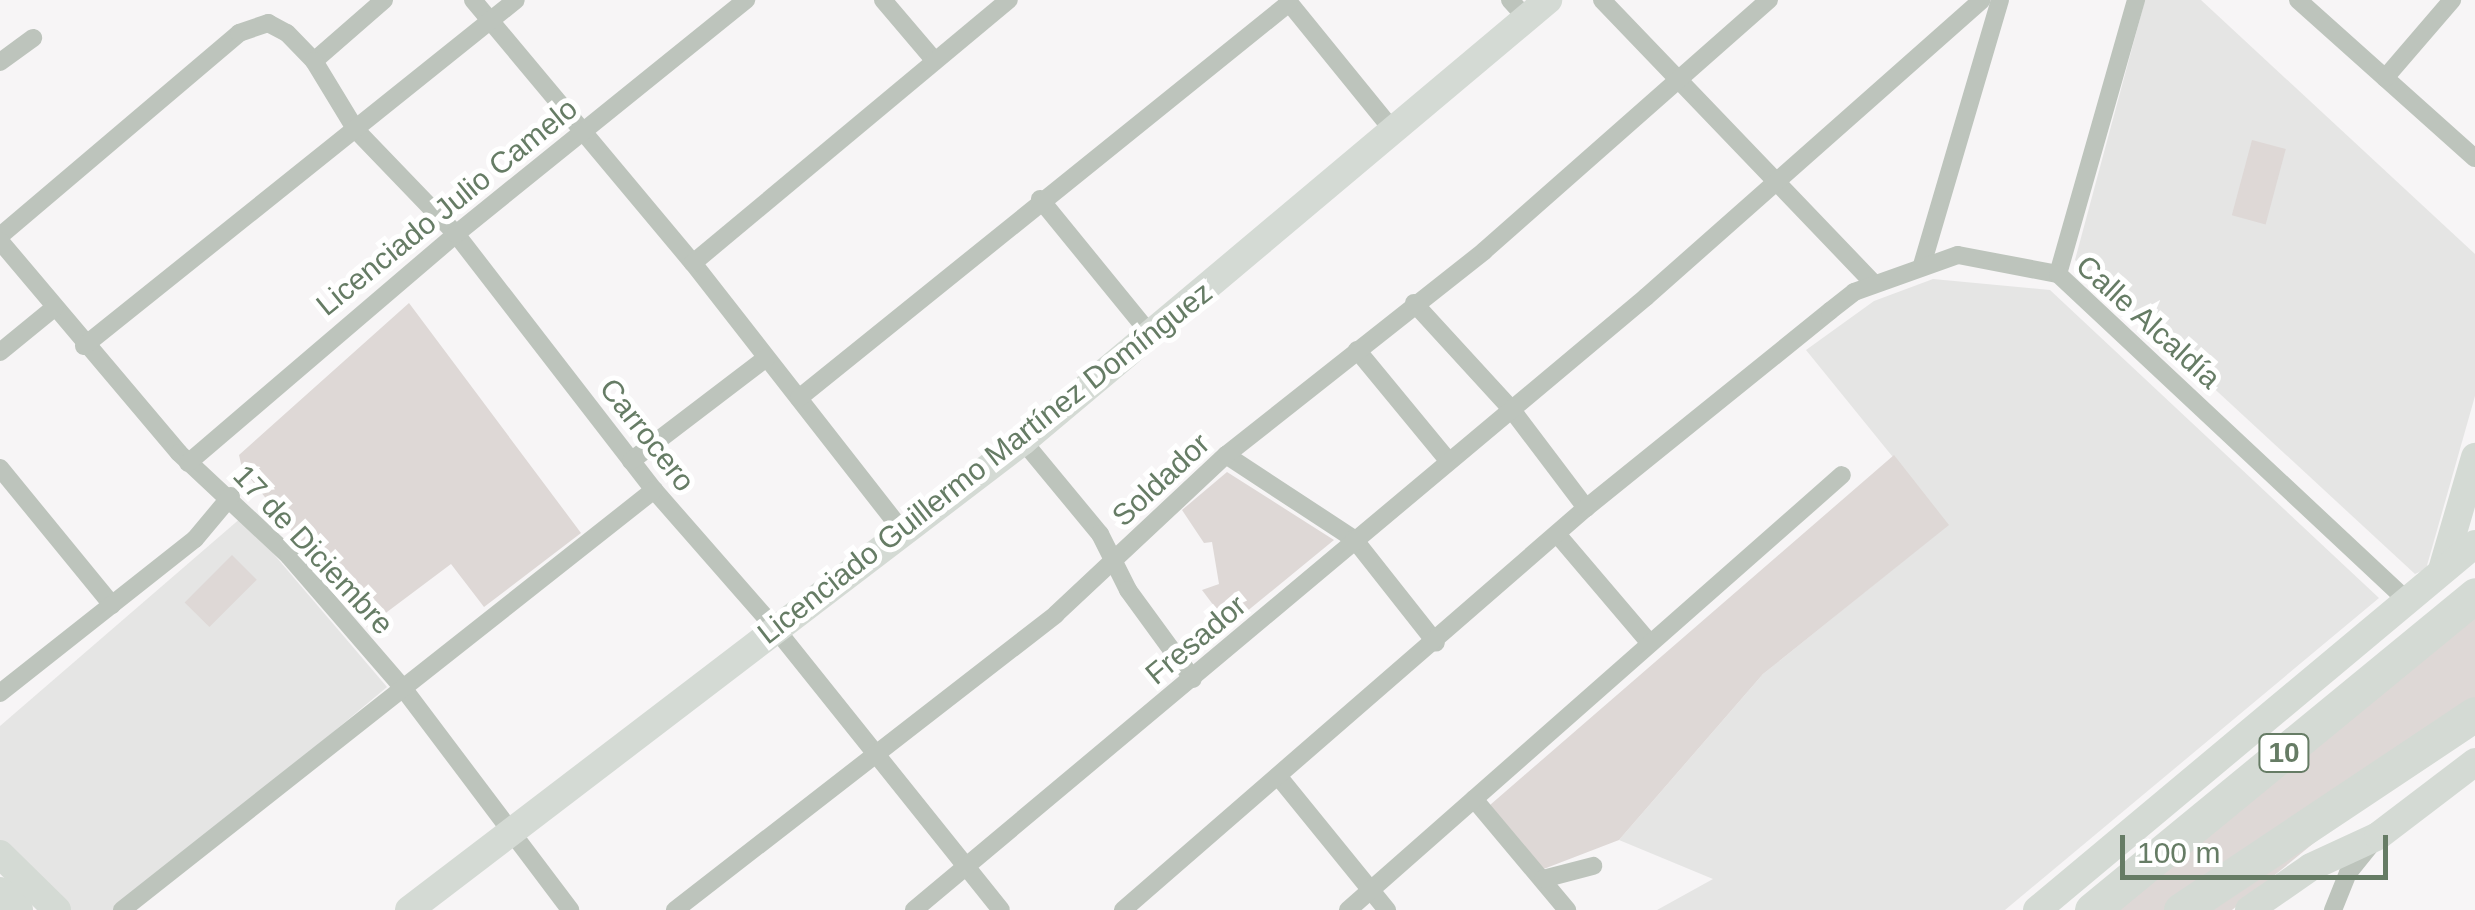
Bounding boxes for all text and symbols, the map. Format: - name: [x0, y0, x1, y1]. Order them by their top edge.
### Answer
- street label: Licenciado Julio Camelo: [309, 91, 585, 323]
- street label: Calle Alcaldía: [2068, 247, 2228, 397]
- street label: Licenciado Guillermo Martínez Domínguez: [751, 274, 1219, 652]
- street label: Carrocero: [592, 371, 702, 499]
- street label: Soldador: [1105, 426, 1217, 534]
- street label: 17 de Diciembre: [225, 458, 401, 642]
- street label: Fresador: [1138, 588, 1254, 692]
- road number: 10: [2256, 730, 2312, 776]
- scale bar: [2125, 815, 2392, 877]
- text: 100 m: [2137, 836, 2220, 869]

